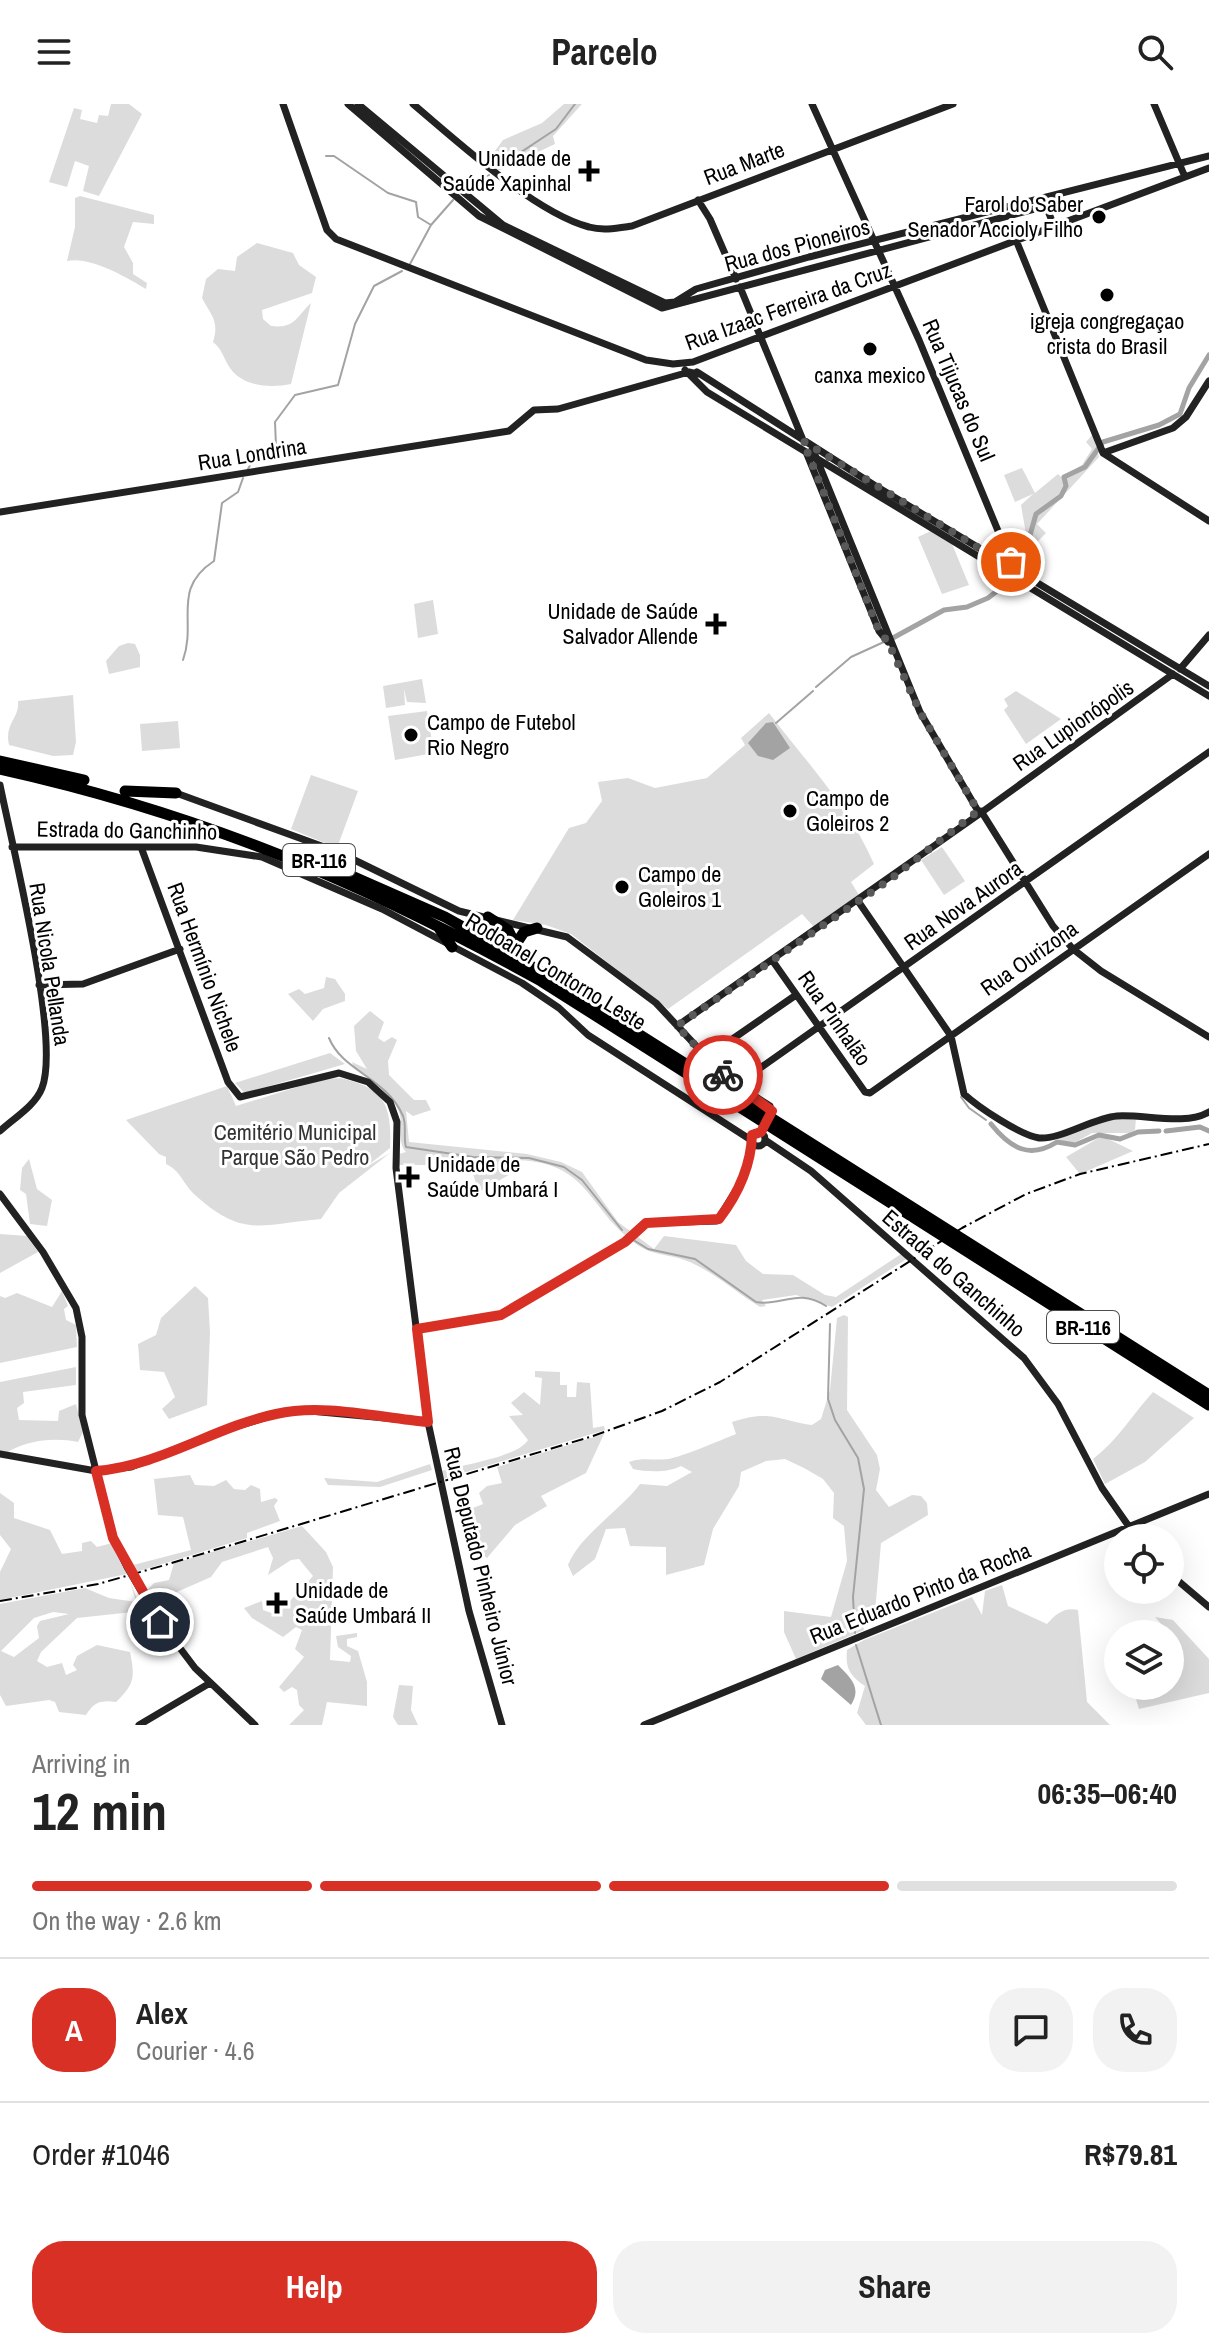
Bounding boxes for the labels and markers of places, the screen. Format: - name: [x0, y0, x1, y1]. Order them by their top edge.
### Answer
- place label: Unidade de Saúde Xapinhal: [443, 143, 571, 198]
- marker: Unidade de Saúde Xapinhal: [578, 160, 600, 182]
- place label: Farol do Saber Senador Accioly Filho: [908, 189, 1083, 244]
- marker: Farol do Saber Senador Accioly Filho: [1090, 208, 1108, 226]
- marker: igreja congregaçao crista do Brasil: [1098, 286, 1116, 304]
- place label: igreja congregaçao crista do Brasil: [1030, 306, 1184, 361]
- marker: canxa mexico: [861, 340, 879, 358]
- place label: canxa mexico: [814, 360, 926, 390]
- pin: [977, 528, 1045, 596]
- place label: Unidade de Saúde Salvador Allende: [548, 596, 698, 651]
- marker: Unidade de Saúde Salvador Allende: [705, 613, 727, 635]
- place label: Campo de Futebol Rio Negro: [427, 707, 575, 762]
- marker: Campo de Futebol Rio Negro: [402, 726, 420, 744]
- place label: Campo de Goleiros 2: [806, 783, 889, 838]
- marker: Campo de Goleiros 2: [781, 802, 799, 820]
- place label: Campo de Goleiros 1: [638, 859, 721, 914]
- marker: Campo de Goleiros 1: [613, 878, 631, 896]
- place label: Unidade de Saúde Umbará I: [427, 1149, 558, 1204]
- marker: Unidade de Saúde Umbará I: [398, 1166, 420, 1188]
- place label: Unidade de Saúde Umbará II: [295, 1575, 431, 1630]
- pin: [126, 1588, 194, 1656]
- marker: Unidade de Saúde Umbará II: [266, 1592, 288, 1614]

